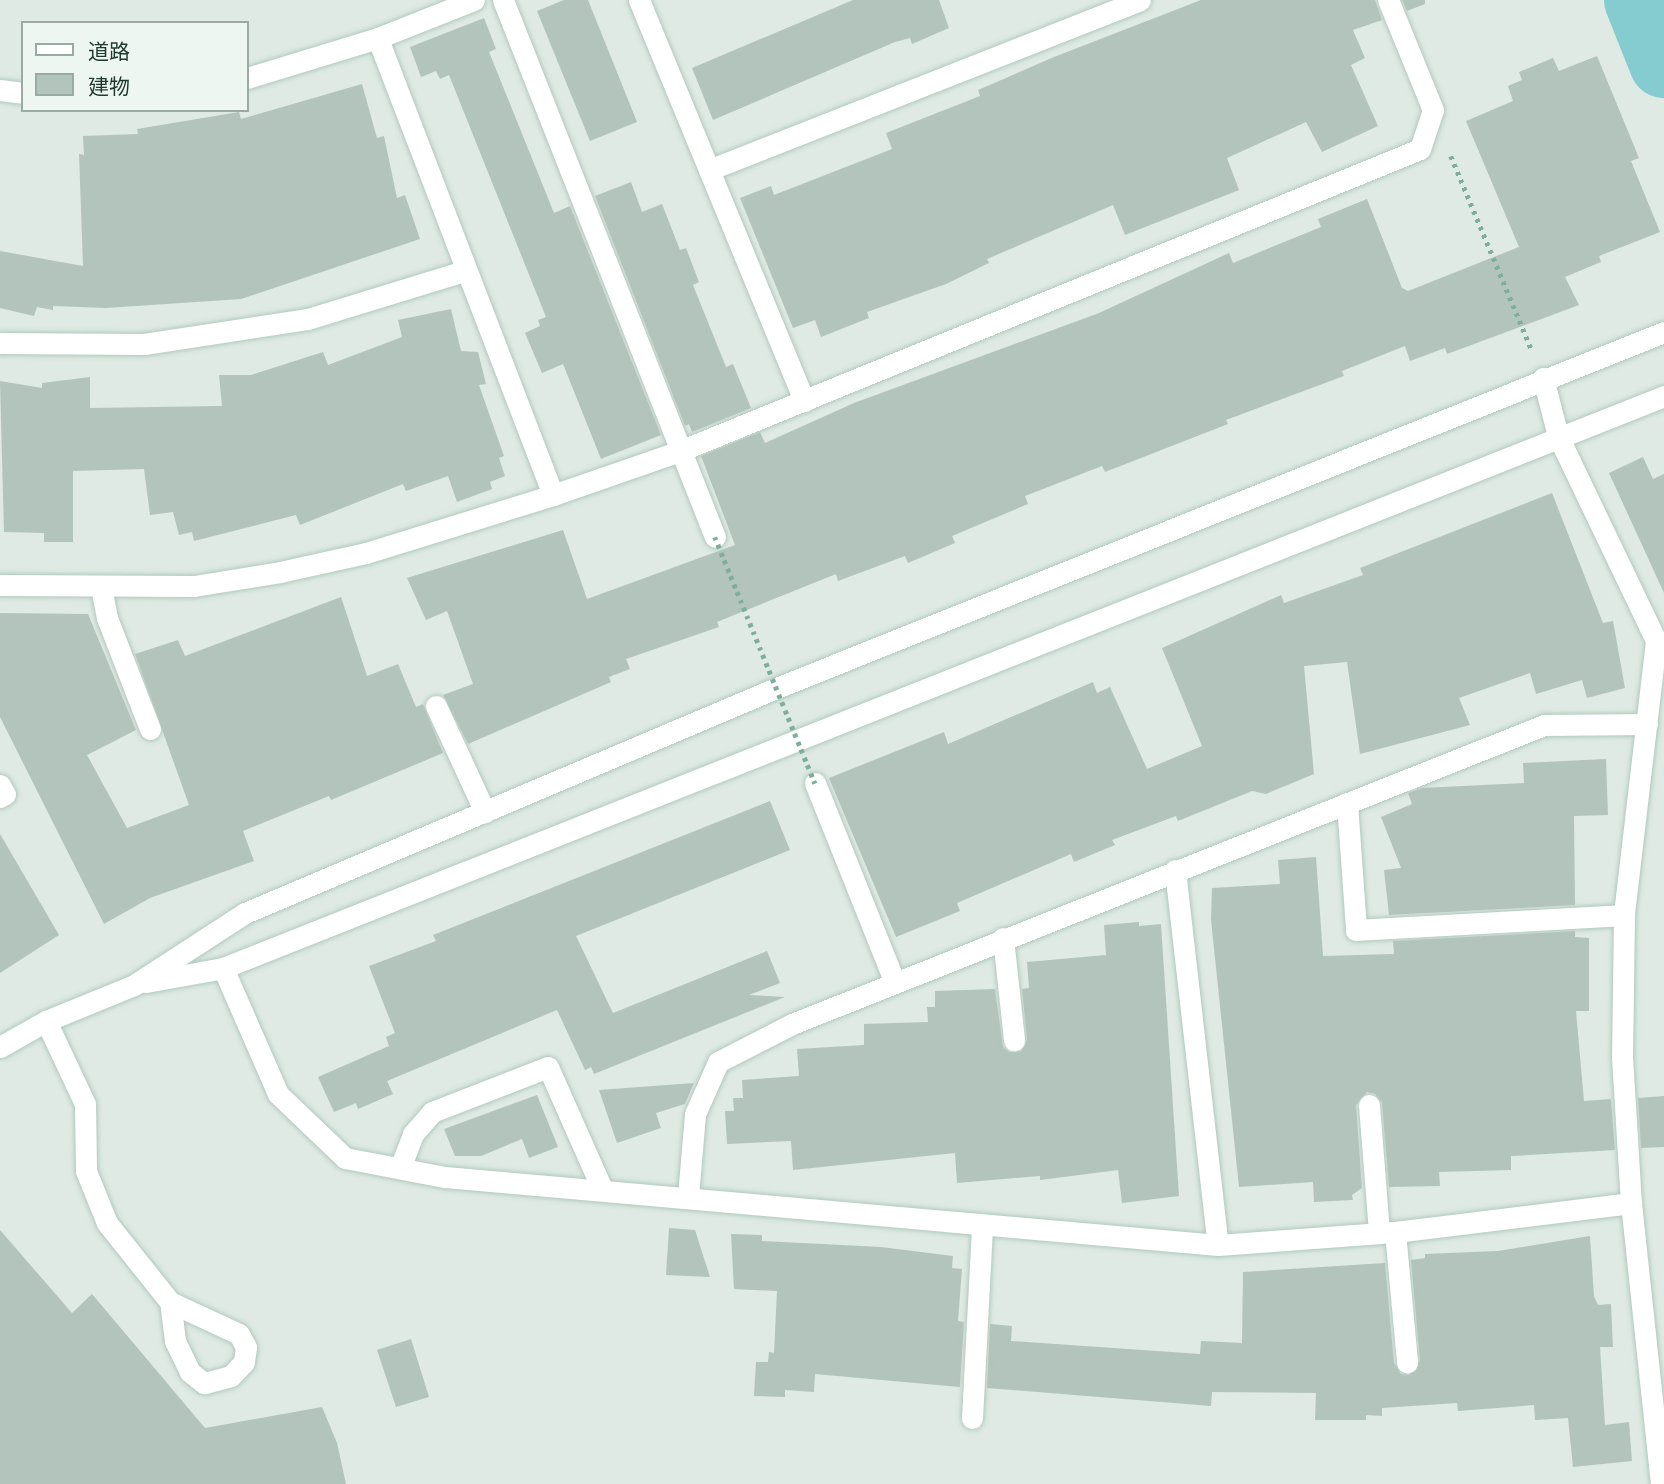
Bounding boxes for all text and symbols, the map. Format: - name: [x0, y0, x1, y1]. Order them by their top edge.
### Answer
- legend: [21, 21, 248, 112]
- text: 道路: [88, 39, 130, 65]
- text: 建物: [88, 74, 130, 100]

